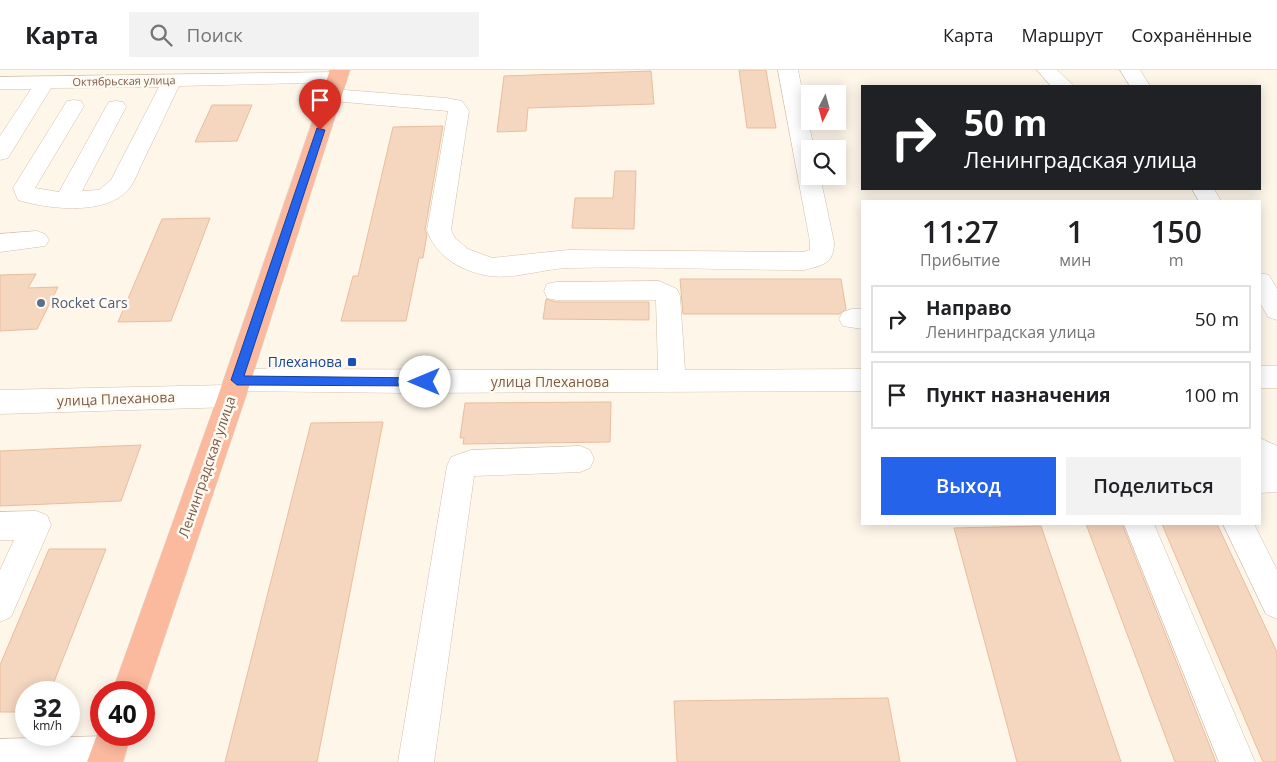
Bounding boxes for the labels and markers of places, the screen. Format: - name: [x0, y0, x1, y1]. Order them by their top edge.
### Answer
- pin: [299, 79, 341, 130]
- place label: Rocket Cars: [51, 293, 128, 312]
- marker: Rocket Cars: [35, 297, 47, 309]
- place label: Плеханова: [268, 352, 342, 371]
- marker: Плеханова: [346, 356, 358, 368]

